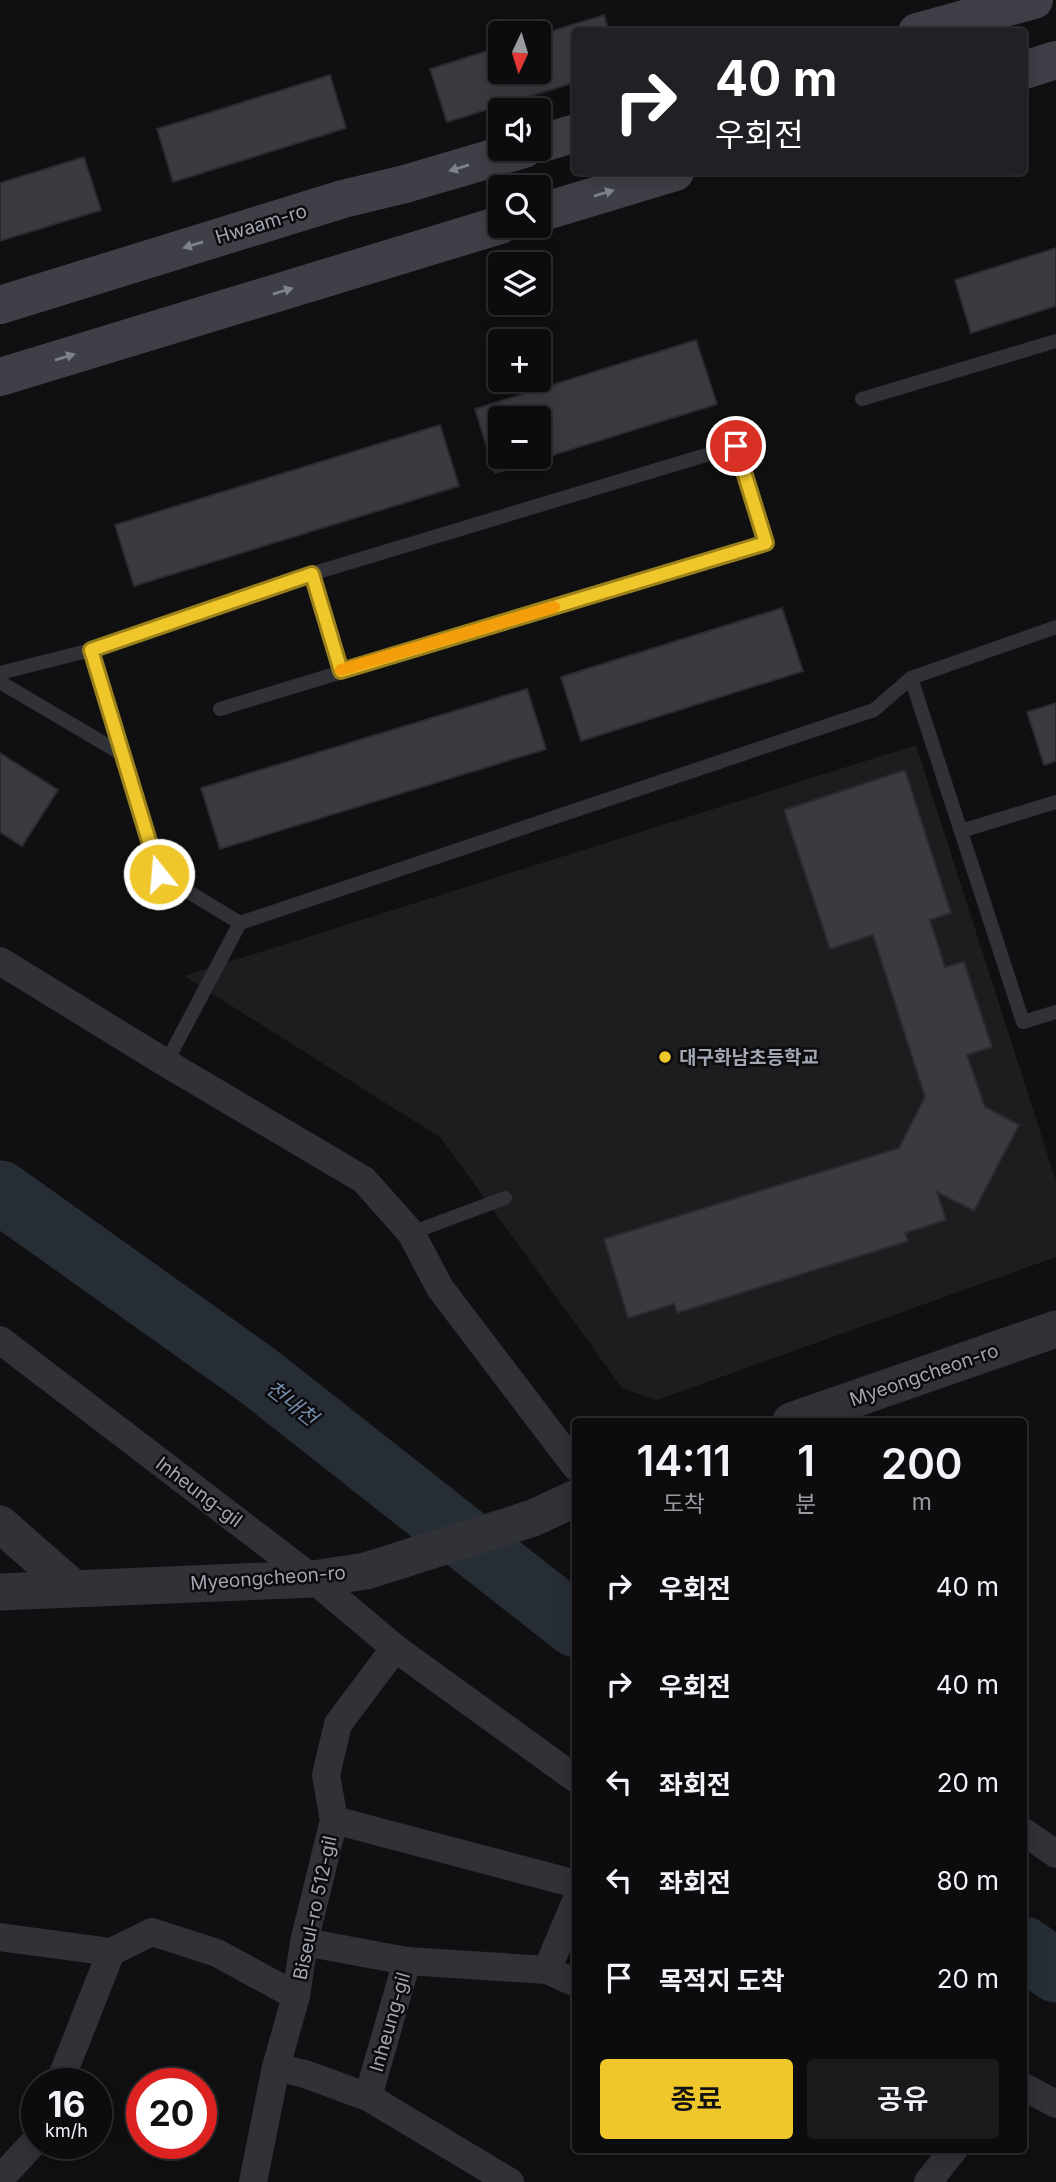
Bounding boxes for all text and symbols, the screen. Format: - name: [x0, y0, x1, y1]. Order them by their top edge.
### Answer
- north arrow: [488, 21, 551, 84]
- map controls: [488, 21, 551, 469]
- text: 40 m: [715, 49, 838, 108]
- icon: right: [600, 56, 691, 147]
- button: sound: [488, 98, 551, 161]
- text: 우회전: [715, 115, 803, 154]
- one-way arrow: [448, 164, 469, 174]
- button: search: [488, 175, 551, 238]
- one-way arrow: [594, 187, 615, 198]
- street label: Hwaam-ro: [212, 199, 310, 249]
- one-way arrow: [183, 241, 204, 251]
- button: layers: [488, 252, 551, 315]
- one-way arrow: [273, 285, 294, 296]
- button: +: [488, 329, 551, 392]
- one-way arrow: [55, 352, 76, 362]
- button: −: [488, 406, 551, 469]
- pin: [706, 416, 766, 476]
- icon: arrive: [717, 427, 755, 465]
- position arrow: [122, 837, 196, 911]
- place label: 대구화남초등학교: [679, 1046, 819, 1069]
- marker: 대구화남초등학교: [657, 1049, 673, 1065]
- street label: Myeongcheon-ro: [847, 1339, 1001, 1411]
- water label: 천내천: [261, 1375, 325, 1432]
- text: 14:11: [636, 1435, 731, 1486]
- text: 1: [797, 1435, 815, 1486]
- text: 200: [881, 1438, 963, 1489]
- street label: Inheung-gil: [151, 1452, 247, 1532]
- text: m: [912, 1488, 932, 1516]
- text: 도착: [663, 1490, 705, 1518]
- text: 분: [795, 1490, 817, 1518]
- street label: Myeongcheon-ro: [190, 1561, 346, 1595]
- icon: right: [600, 1567, 638, 1605]
- text: 40 m: [936, 1571, 999, 1602]
- text: 우회전: [659, 1573, 731, 1604]
- icon: right: [600, 1665, 638, 1703]
- text: 40 m: [936, 1669, 999, 1700]
- text: 우회전: [659, 1671, 731, 1702]
- icon: left: [600, 1763, 638, 1801]
- text: 20 m: [937, 1767, 999, 1798]
- text: 좌회전: [659, 1769, 731, 1800]
- street label: Biseul-ro 512-gil: [288, 1834, 342, 1982]
- icon: left: [600, 1861, 638, 1899]
- text: 80 m: [936, 1865, 999, 1896]
- text: 좌회전: [659, 1867, 731, 1898]
- icon: arrive: [600, 1959, 638, 1997]
- text: 20 m: [937, 1963, 999, 1994]
- text: 목적지 도착: [659, 1965, 785, 1996]
- street label: Inheung-gil: [365, 1970, 415, 2074]
- button: 종료: [600, 2059, 793, 2139]
- button: 공유: [807, 2059, 999, 2139]
- speed limit sign: 20: [126, 2068, 217, 2159]
- text: 16: [48, 2083, 85, 2125]
- text: km/h: [45, 2120, 88, 2141]

